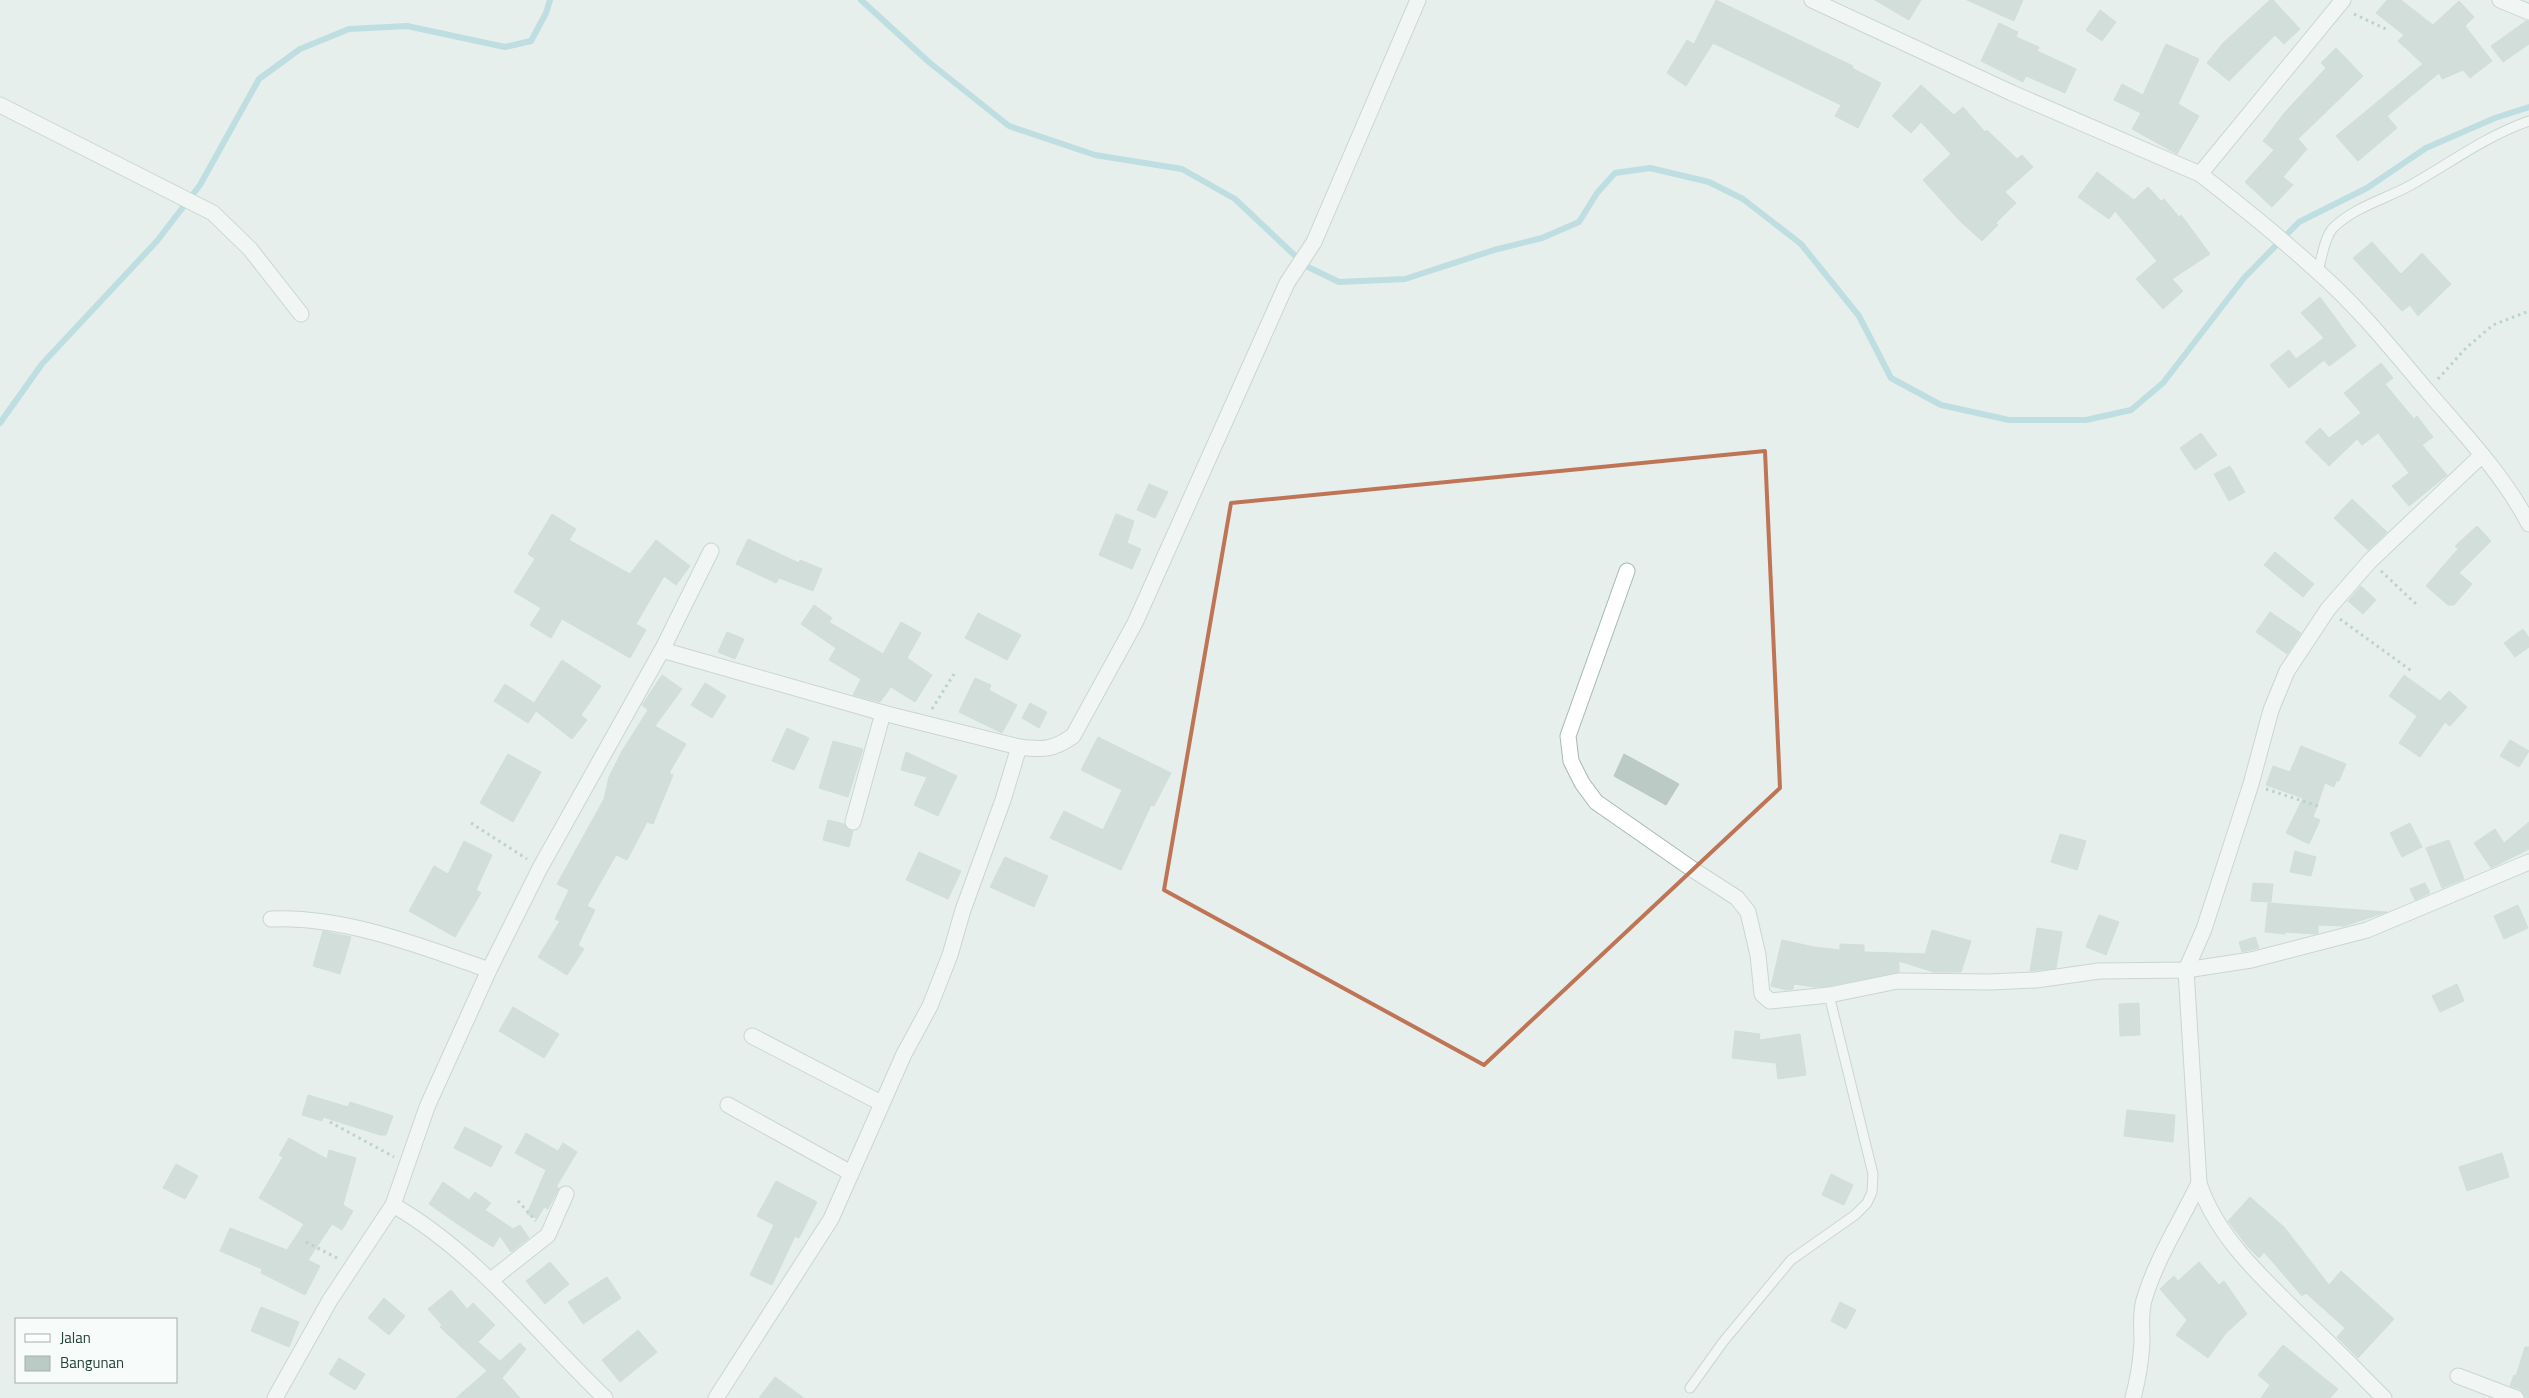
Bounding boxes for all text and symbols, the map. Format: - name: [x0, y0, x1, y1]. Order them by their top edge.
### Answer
- legend: [15, 1318, 178, 1383]
- text: Jalan: [60, 1326, 91, 1349]
- text: Bangunan: [60, 1351, 124, 1374]

